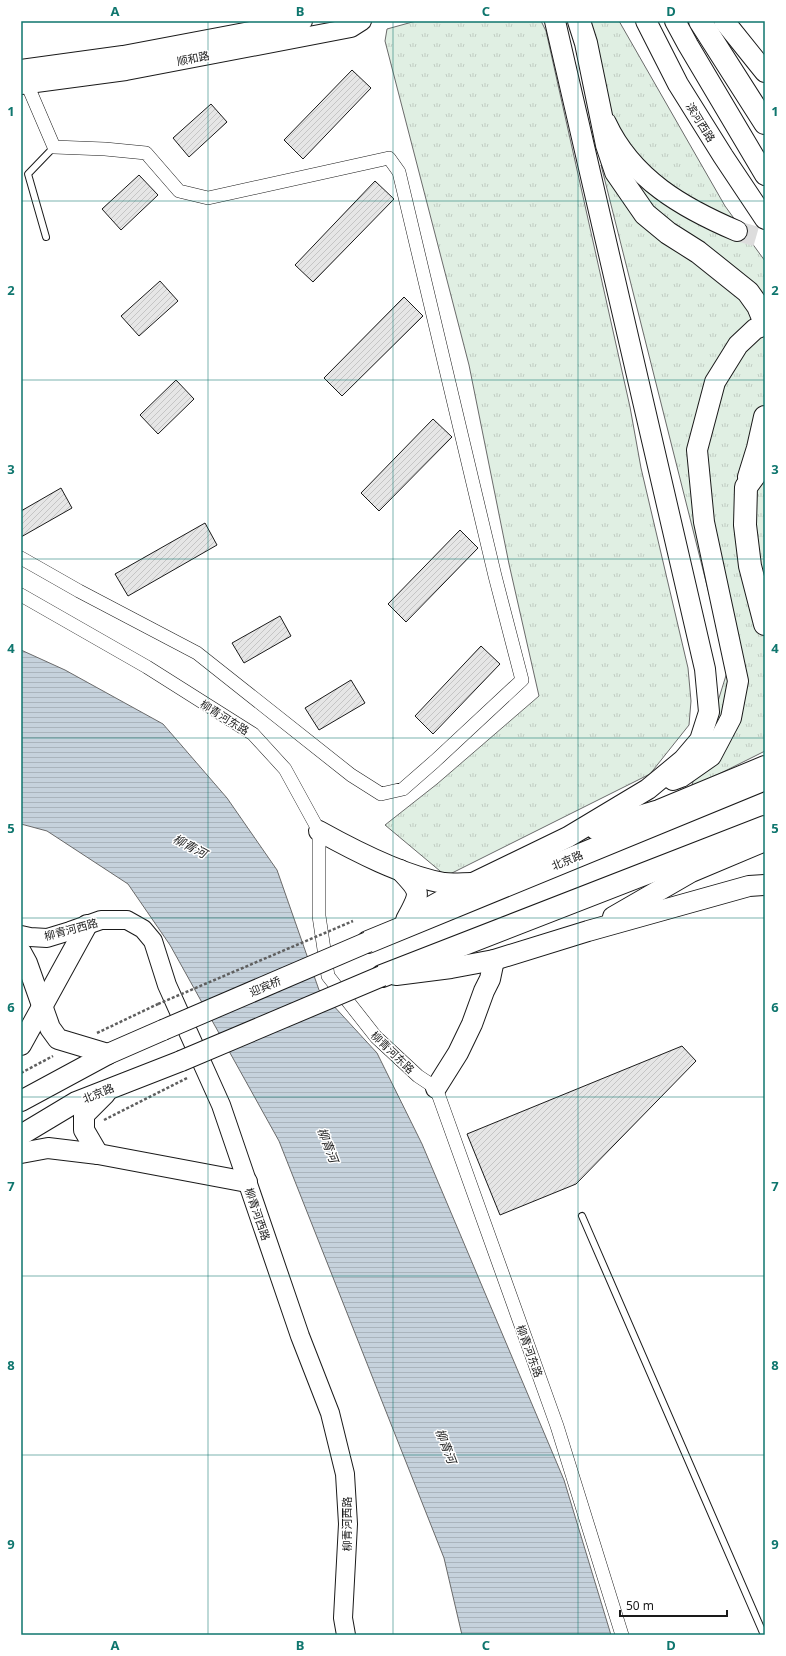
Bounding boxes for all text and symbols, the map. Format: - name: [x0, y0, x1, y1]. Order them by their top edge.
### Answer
- text: A: [111, 2, 120, 20]
- text: B: [296, 2, 304, 20]
- text: C: [482, 2, 490, 20]
- text: D: [666, 2, 676, 20]
- street label: 顺和路: [175, 47, 211, 69]
- street label: 滨河西路: [683, 99, 719, 145]
- text: 1: [7, 102, 15, 120]
- text: 1: [771, 102, 779, 120]
- text: 2: [7, 281, 15, 299]
- text: 2: [771, 281, 779, 299]
- text: 3: [7, 460, 15, 478]
- text: 3: [771, 460, 779, 478]
- text: 4: [7, 639, 15, 657]
- text: 4: [771, 639, 779, 657]
- street label: 柳青河东路: [198, 696, 252, 738]
- text: 5: [7, 819, 15, 837]
- text: 5: [771, 819, 779, 837]
- water label: 柳青河: [170, 830, 212, 863]
- street label: 北京路: [549, 847, 585, 873]
- street label: 柳青河西路: [42, 915, 100, 943]
- street label: 迎宾桥: [247, 973, 283, 999]
- text: 6: [7, 998, 15, 1016]
- text: 6: [771, 998, 779, 1016]
- street label: 柳青河东路: [368, 1028, 418, 1076]
- street label: 北京路: [80, 1080, 116, 1106]
- water label: 柳青河: [314, 1125, 343, 1167]
- text: 7: [7, 1177, 15, 1195]
- text: 7: [771, 1177, 779, 1195]
- street label: 柳青河西路: [242, 1186, 274, 1242]
- street label: 柳青河东路: [514, 1323, 546, 1379]
- text: 8: [7, 1356, 15, 1374]
- text: 8: [771, 1356, 779, 1374]
- water label: 柳青河: [432, 1426, 461, 1468]
- street label: 柳青河西路: [339, 1497, 354, 1552]
- text: 9: [7, 1535, 15, 1553]
- text: 9: [771, 1535, 779, 1553]
- scale bar: [620, 1592, 727, 1618]
- text: 50 m: [626, 1597, 654, 1614]
- text: A: [111, 1636, 120, 1654]
- text: B: [296, 1636, 304, 1654]
- text: C: [482, 1636, 490, 1654]
- text: D: [666, 1636, 676, 1654]

